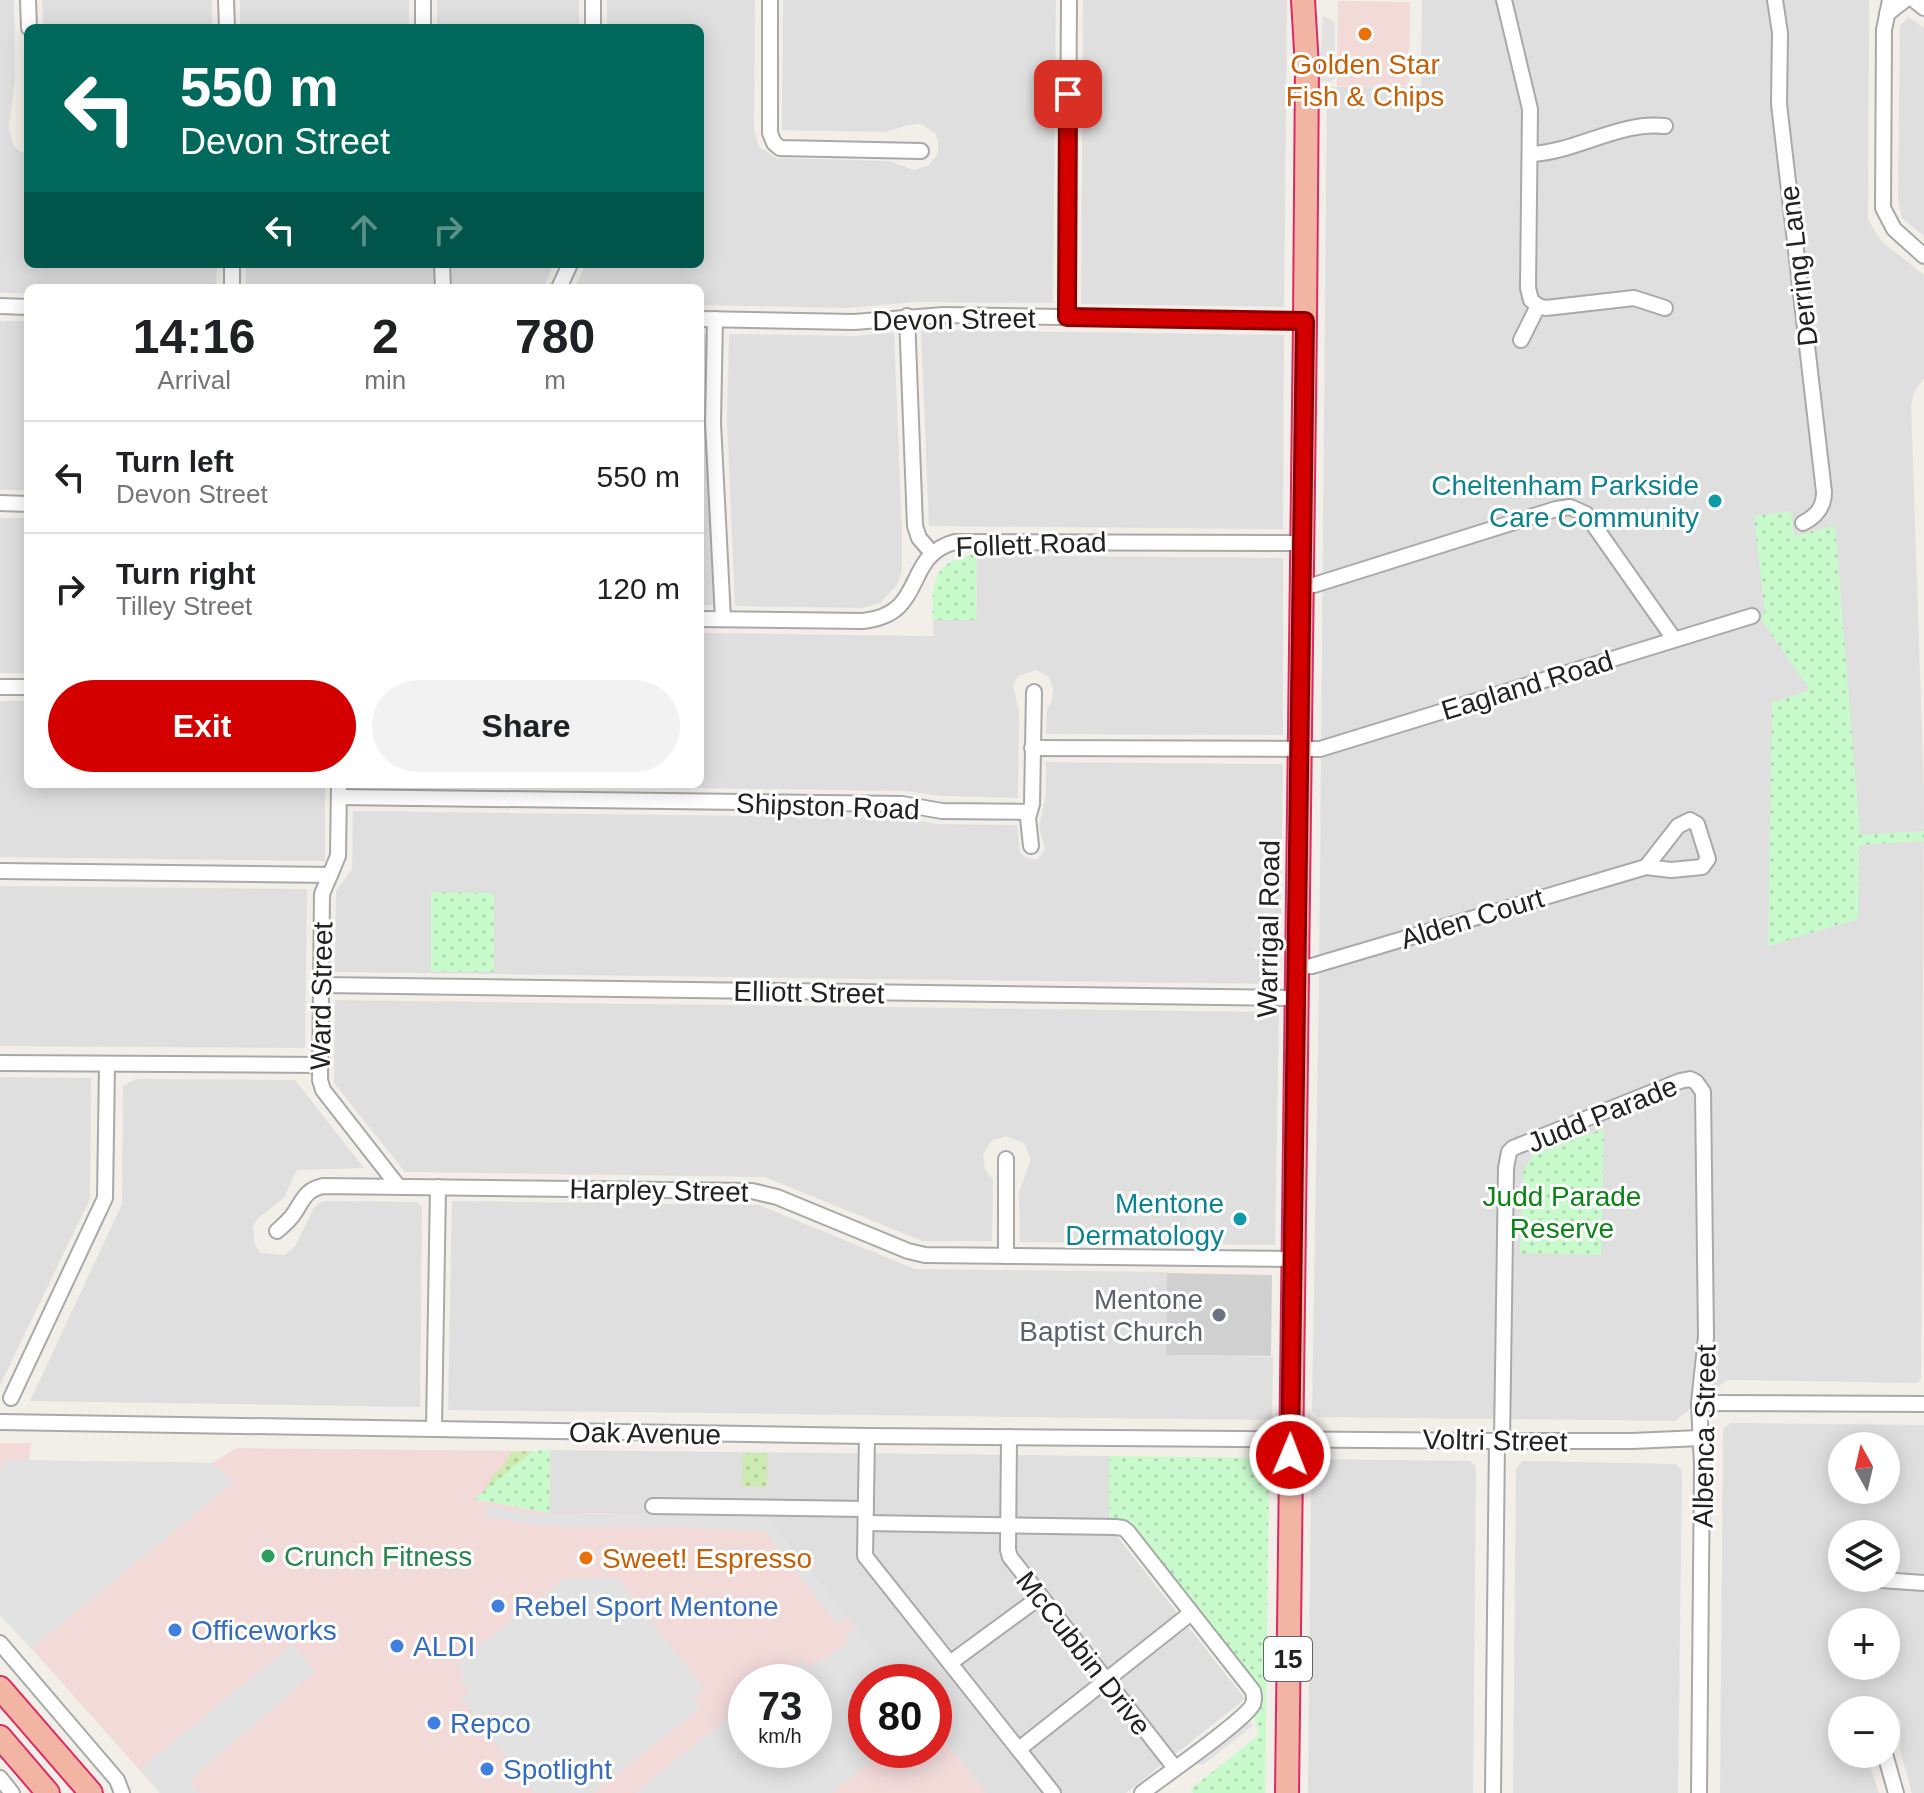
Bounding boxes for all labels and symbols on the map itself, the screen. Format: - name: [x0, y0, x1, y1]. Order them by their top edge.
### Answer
- marker: Golden Star Fish & Chips: [1356, 25, 1374, 43]
- place label: Golden Star Fish & Chips: [1286, 49, 1444, 112]
- pin: [1034, 60, 1102, 128]
- street label: Derring Lane: [1773, 184, 1824, 348]
- street label: Devon Street: [872, 303, 1036, 336]
- place label: Cheltenham Parkside Care Community: [1431, 470, 1699, 533]
- marker: Cheltenham Parkside Care Community: [1706, 492, 1724, 510]
- street label: Follett Road: [955, 526, 1107, 563]
- street label: Eagland Road: [1438, 645, 1617, 726]
- street label: Shipston Road: [736, 788, 920, 825]
- street label: Warrigal Road: [1251, 840, 1286, 1018]
- street label: Alden Court: [1397, 882, 1548, 955]
- street label: Ward Street: [305, 921, 338, 1070]
- street label: Elliott Street: [733, 976, 885, 1009]
- street label: Judd Parade: [1523, 1070, 1682, 1159]
- street label: Harpley Street: [569, 1173, 749, 1208]
- park label: Judd Parade Reserve: [1483, 1181, 1641, 1244]
- place label: Mentone Dermatology: [1065, 1188, 1224, 1251]
- marker: Mentone Dermatology: [1231, 1210, 1249, 1228]
- place label: Mentone Baptist Church: [1019, 1284, 1203, 1347]
- marker: Mentone Baptist Church: [1210, 1306, 1228, 1324]
- street label: Albenca Street: [1687, 1344, 1722, 1528]
- position arrow: [1248, 1413, 1332, 1497]
- street label: Oak Avenue: [569, 1417, 721, 1450]
- street label: Voltri Street: [1422, 1424, 1568, 1457]
- north arrow: [1828, 1432, 1900, 1504]
- place label: Crunch Fitness: [284, 1541, 472, 1572]
- place label: Sweet! Espresso: [602, 1543, 812, 1574]
- marker: Crunch Fitness: [259, 1547, 277, 1565]
- marker: Sweet! Espresso: [577, 1549, 595, 1567]
- street label: McCubbin Drive: [1010, 1565, 1157, 1741]
- place label: Rebel Sport Mentone: [514, 1591, 779, 1622]
- marker: Rebel Sport Mentone: [489, 1597, 507, 1615]
- place label: Officeworks: [191, 1615, 337, 1646]
- marker: Officeworks: [166, 1621, 184, 1639]
- place label: ALDI: [413, 1631, 475, 1662]
- marker: ALDI: [388, 1637, 406, 1655]
- road number: 15: [1264, 1637, 1312, 1681]
- speed limit sign: 80: [848, 1664, 952, 1768]
- place label: Repco: [450, 1708, 531, 1739]
- marker: Repco: [425, 1714, 443, 1732]
- place label: Spotlight: [503, 1754, 612, 1785]
- marker: Spotlight: [478, 1760, 496, 1778]

